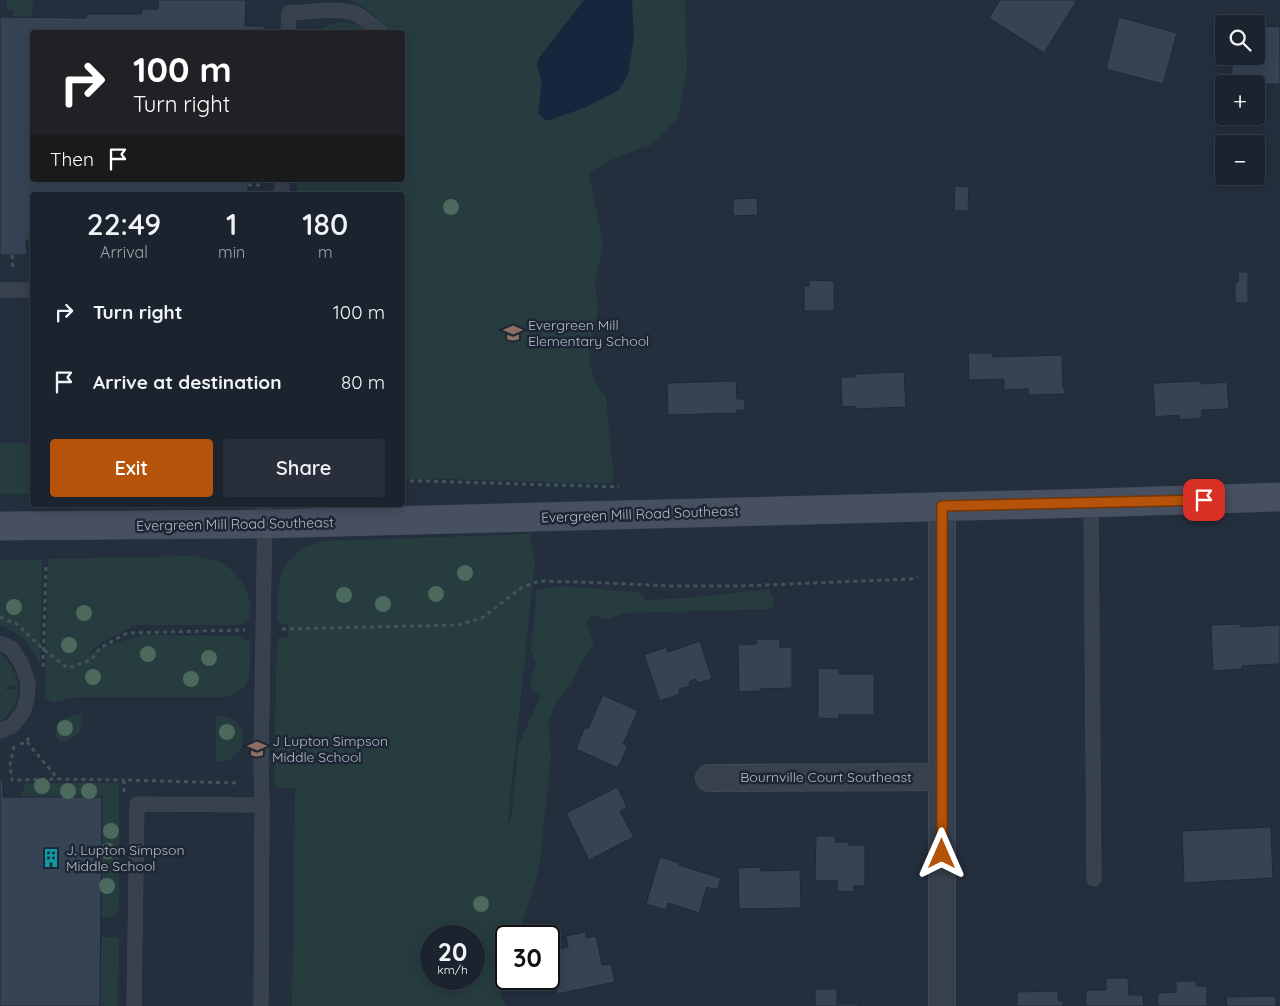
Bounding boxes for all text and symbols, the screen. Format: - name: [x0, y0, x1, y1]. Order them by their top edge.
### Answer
- map controls: [1215, 15, 1265, 185]
- button: search: [1215, 15, 1265, 65]
- text: 100 m: [133, 47, 232, 91]
- icon: right: [50, 50, 115, 115]
- button: +: [1215, 75, 1265, 125]
- text: Turn right: [133, 90, 230, 118]
- button: −: [1215, 135, 1265, 185]
- icon: arrive: [104, 145, 132, 173]
- text: Then: [50, 147, 94, 171]
- text: 22:49: [87, 205, 161, 243]
- text: 1: [226, 205, 237, 243]
- text: 180: [302, 205, 348, 243]
- text: Arrival: [100, 242, 148, 262]
- text: min: [218, 242, 245, 262]
- text: m: [318, 242, 332, 262]
- icon: right: [50, 298, 78, 326]
- text: Turn right: [93, 300, 182, 324]
- text: 100 m: [333, 300, 385, 324]
- place label: Evergreen Mill Elementary School: [528, 316, 649, 350]
- school or university icon: Evergreen Mill Elementary School: [502, 322, 524, 344]
- icon: arrive: [50, 368, 78, 396]
- text: Arrive at destination: [93, 370, 282, 394]
- text: 80 m: [341, 370, 385, 394]
- button: Exit: [50, 439, 213, 497]
- button: Share: [223, 439, 385, 497]
- pin: [1183, 479, 1225, 521]
- icon: arrive: [1190, 486, 1218, 514]
- street label: Evergreen Mill Road Southeast: [541, 502, 739, 526]
- street label: Evergreen Mill Road Southeast: [136, 513, 334, 535]
- place label: J Lupton Simpson Middle School: [272, 732, 388, 766]
- school or university icon: J Lupton Simpson Middle School: [246, 738, 268, 760]
- street label: Bournville Court Southeast: [740, 768, 912, 786]
- position arrow: [915, 827, 967, 879]
- place label: J. Lupton Simpson Middle School: [66, 841, 185, 875]
- building icon: J. Lupton Simpson Middle School: [40, 847, 62, 869]
- speed limit sign: 30: [495, 925, 560, 990]
- text: 20: [438, 936, 467, 967]
- text: km/h: [437, 962, 468, 977]

